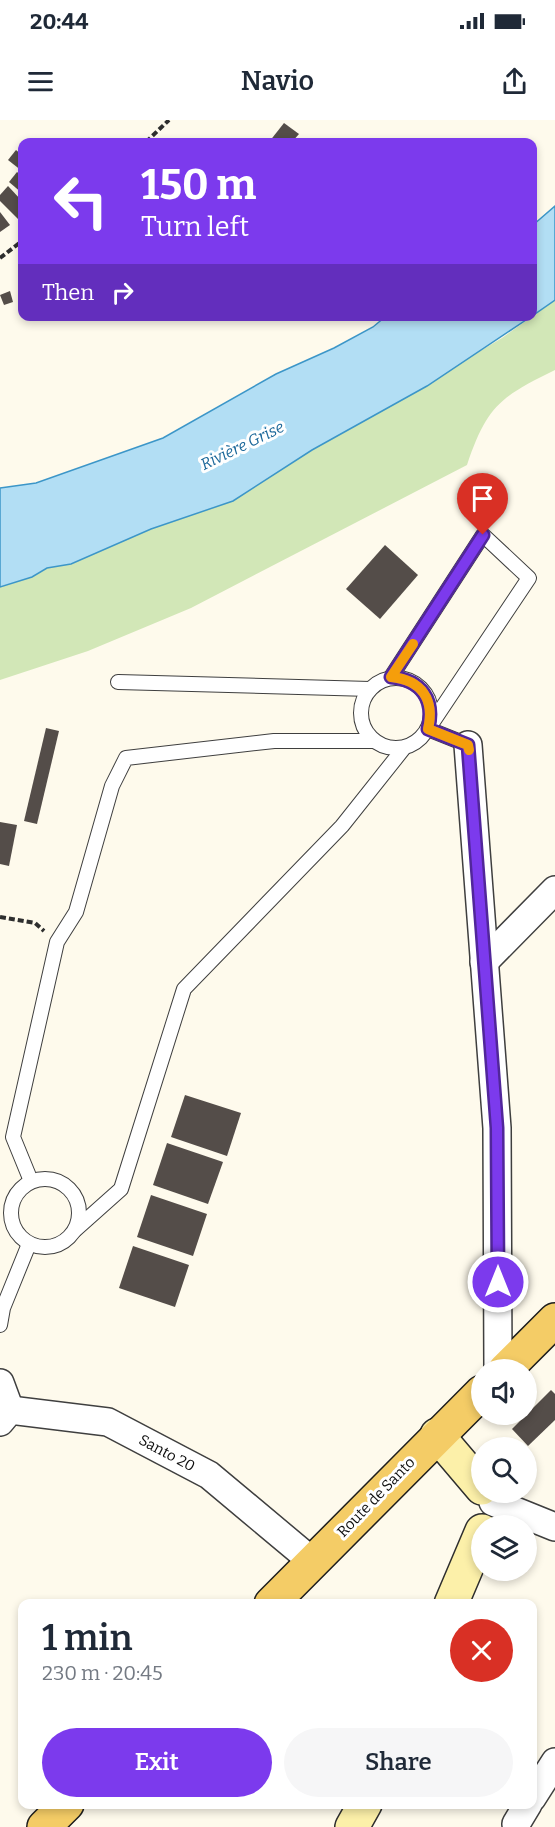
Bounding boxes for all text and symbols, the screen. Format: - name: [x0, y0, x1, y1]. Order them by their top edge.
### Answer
- text: 20:44: [30, 8, 89, 35]
- icon: menu: [24, 65, 57, 98]
- text: Navio: [241, 65, 314, 97]
- icon: share: [498, 65, 531, 98]
- text: 150 m: [141, 160, 256, 210]
- icon: left: [42, 162, 120, 240]
- text: Turn left: [141, 211, 249, 243]
- icon: right: [106, 276, 139, 309]
- text: Then: [42, 279, 94, 306]
- water label: Rivière Grise: [197, 417, 287, 474]
- pin: [457, 473, 508, 535]
- icon: arrive: [466, 482, 499, 515]
- position arrow: [466, 1250, 530, 1314]
- map controls: [471, 1359, 537, 1581]
- button: sound: [471, 1359, 537, 1425]
- street label: Santo 20: [136, 1431, 198, 1475]
- button: search: [471, 1437, 537, 1503]
- street label: Route de Santo: [333, 1453, 419, 1541]
- button: layers: [471, 1515, 537, 1581]
- text: 1 min: [42, 1616, 133, 1660]
- button: close: [450, 1619, 513, 1682]
- text: 230 m · 20:45: [42, 1661, 163, 1685]
- button: Exit: [42, 1728, 272, 1797]
- button: Share: [284, 1728, 513, 1797]

